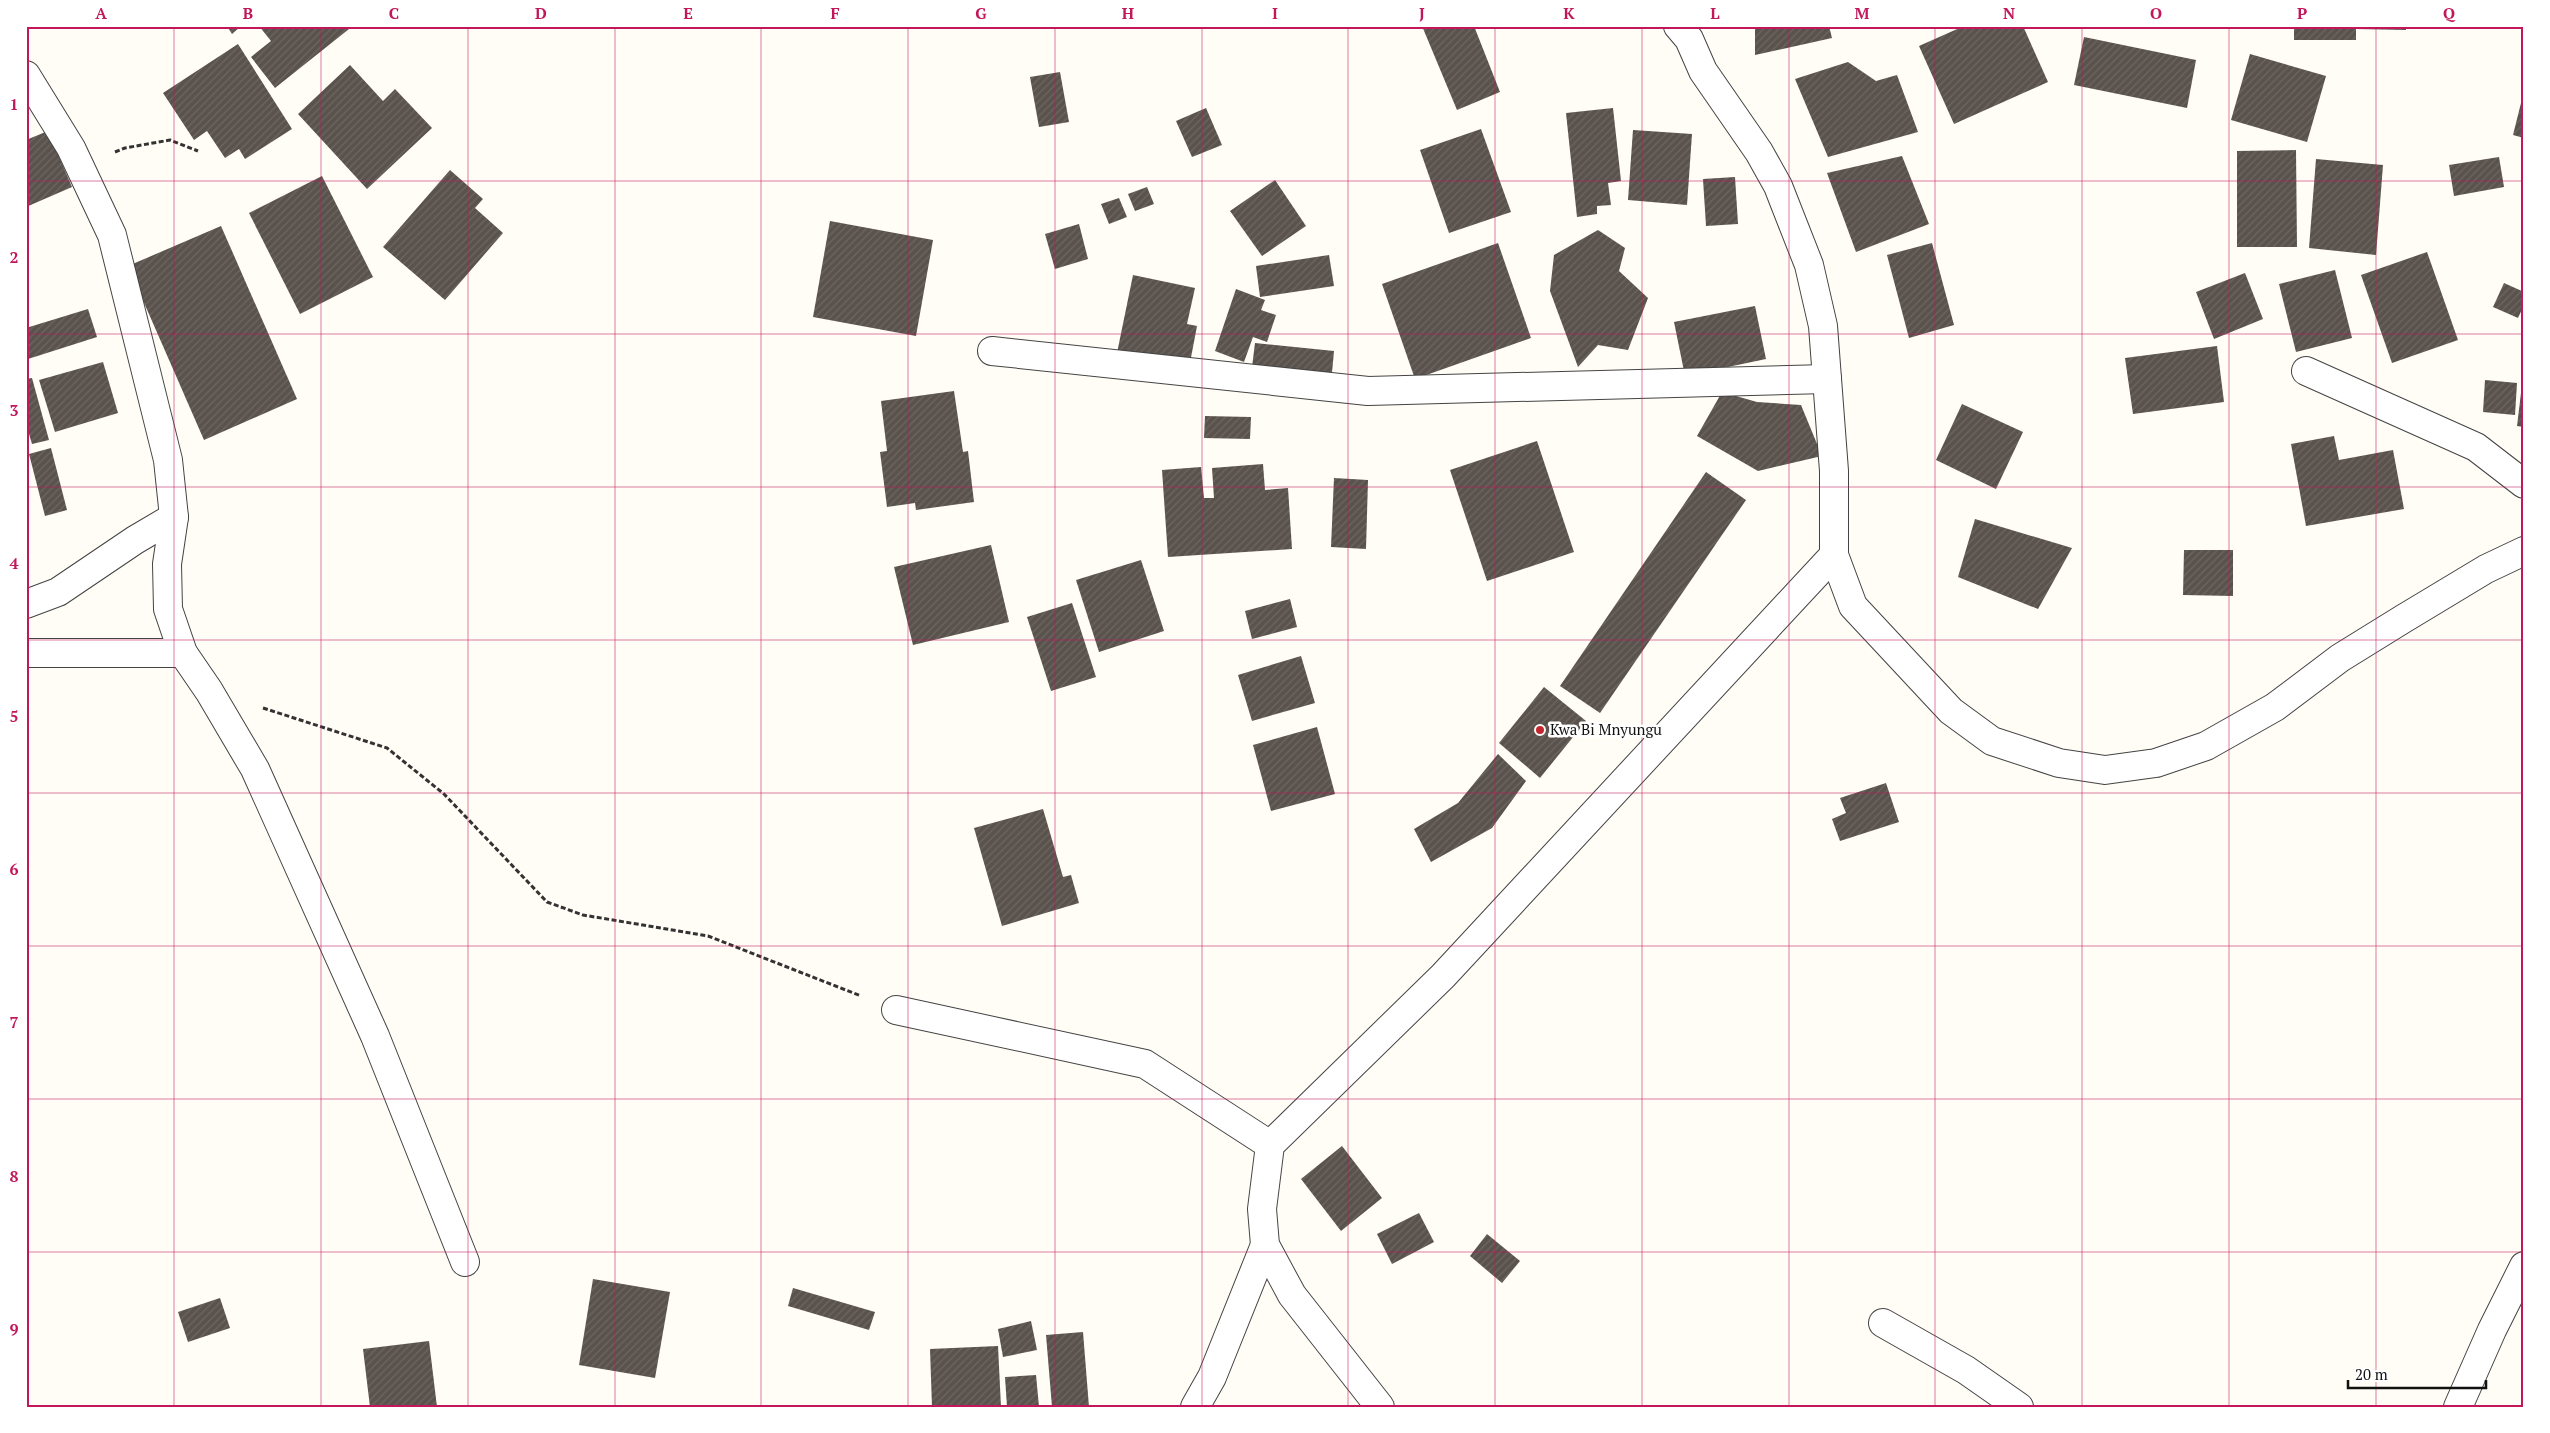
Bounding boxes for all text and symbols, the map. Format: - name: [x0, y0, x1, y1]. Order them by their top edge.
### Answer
- text: A: [95, 2, 107, 24]
- text: B: [243, 2, 253, 24]
- text: C: [389, 2, 399, 24]
- text: D: [535, 2, 547, 24]
- text: E: [683, 2, 693, 24]
- text: F: [830, 2, 840, 24]
- text: G: [975, 2, 987, 24]
- text: H: [1122, 2, 1134, 24]
- text: I: [1272, 2, 1278, 24]
- text: J: [1419, 2, 1425, 24]
- text: K: [1563, 2, 1575, 24]
- text: L: [1710, 2, 1720, 24]
- text: M: [1855, 2, 1870, 24]
- text: N: [2003, 2, 2015, 24]
- text: O: [2150, 2, 2162, 24]
- text: P: [2297, 2, 2307, 24]
- text: Q: [2443, 2, 2456, 24]
- text: 1: [9, 93, 19, 115]
- text: 2: [9, 246, 19, 268]
- text: 3: [9, 399, 19, 421]
- text: 4: [9, 552, 19, 574]
- text: 5: [9, 705, 19, 727]
- place label: Kwa Bi Mnyungu: [1550, 719, 1662, 739]
- marker: Kwa Bi Mnyungu: [1534, 724, 1546, 736]
- text: 6: [9, 858, 19, 880]
- text: 7: [9, 1011, 19, 1033]
- text: 8: [9, 1165, 19, 1187]
- text: 9: [9, 1318, 19, 1340]
- scale bar: [2348, 1358, 2485, 1390]
- text: 20 m: [2355, 1364, 2388, 1384]

